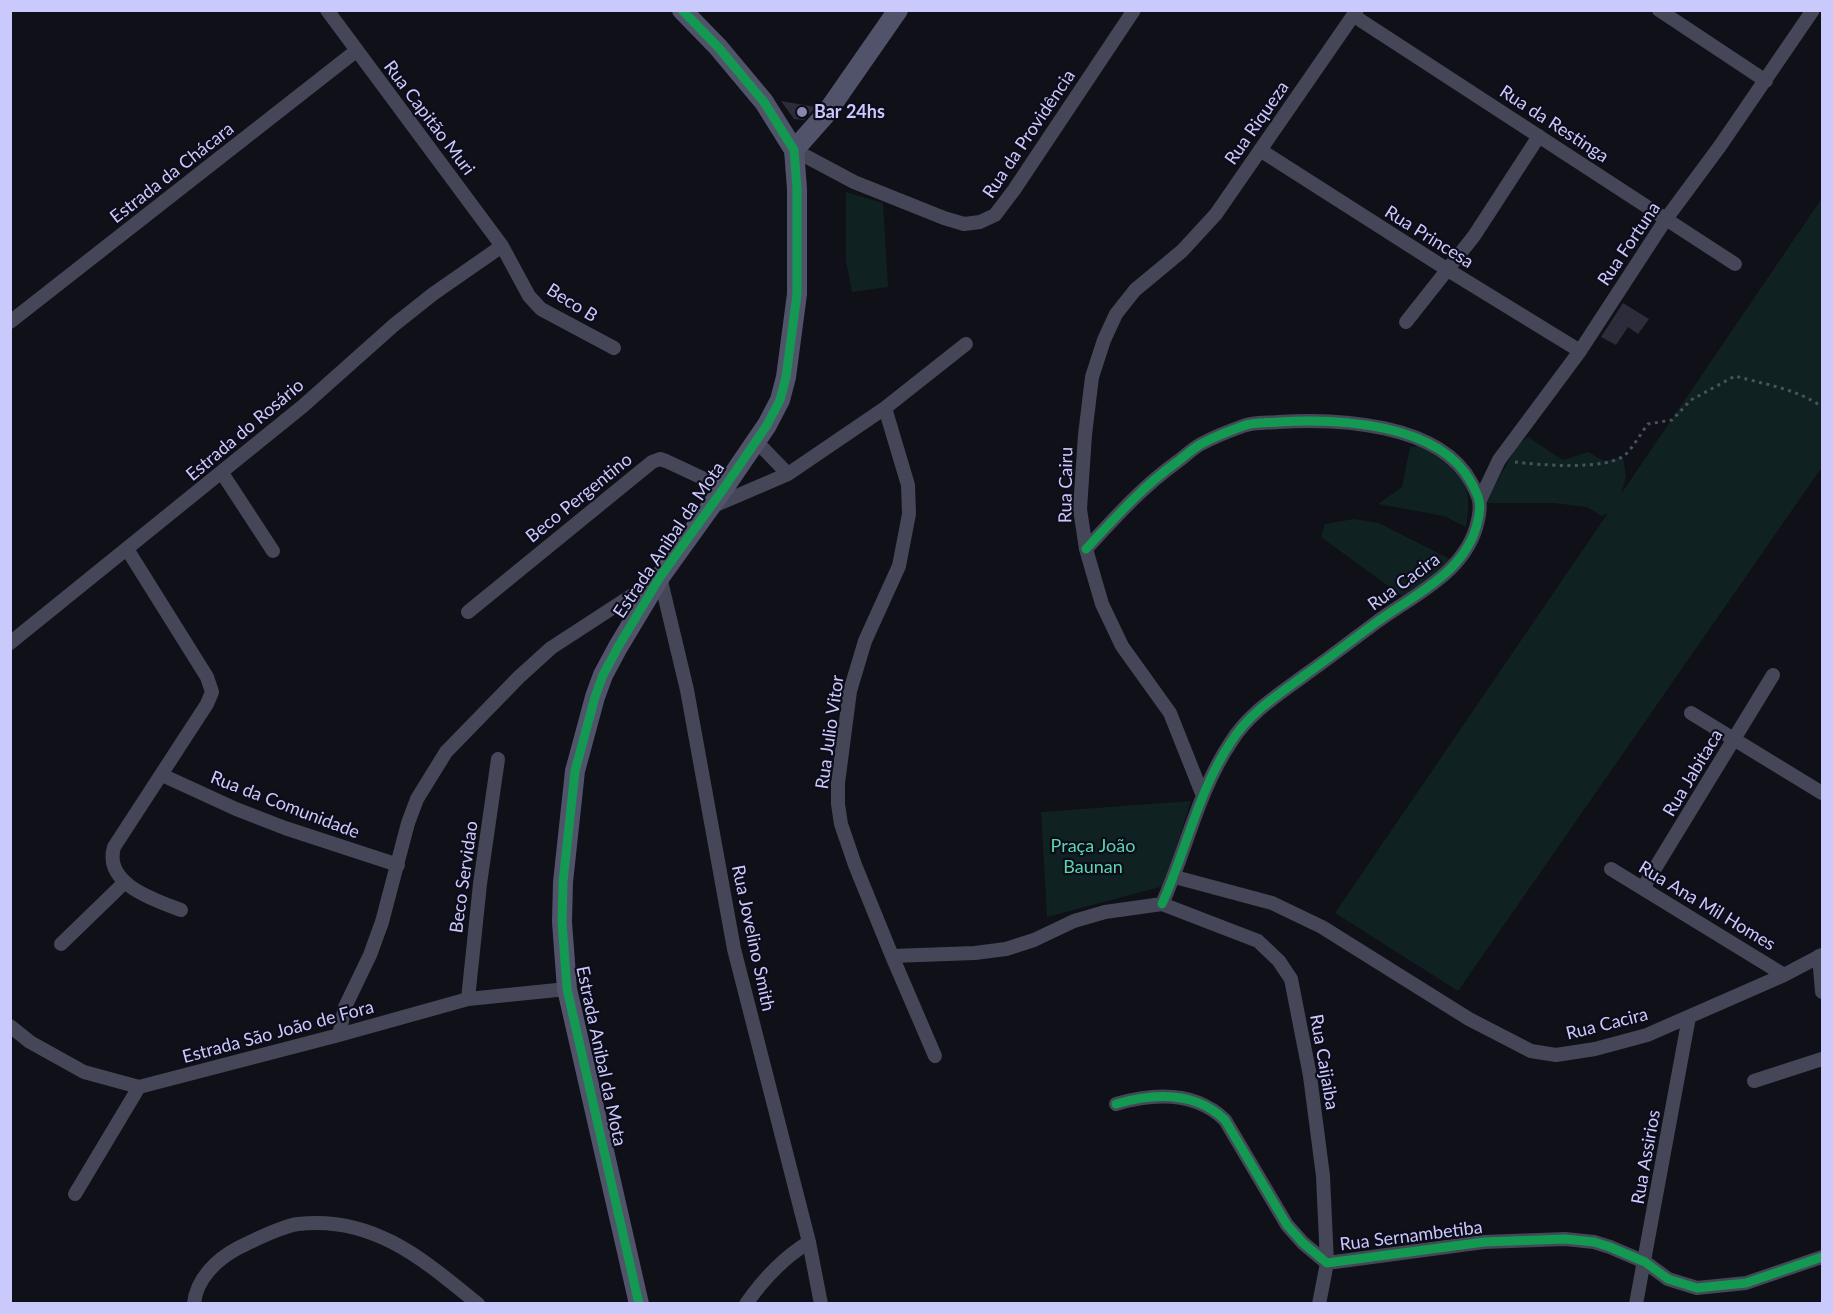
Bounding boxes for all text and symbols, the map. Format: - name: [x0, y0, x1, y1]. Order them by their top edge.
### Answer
- street label: Rua Capitão Muri: [379, 57, 479, 179]
- street label: Rua da Providência: [978, 66, 1080, 202]
- street label: Rua Riqueza: [1220, 77, 1294, 169]
- street label: Rua da Restinga: [1495, 81, 1613, 167]
- place label: Bar 24hs: [814, 101, 885, 123]
- marker: Bar 24hs: [795, 105, 809, 119]
- street label: Estrada da Chácara: [106, 118, 238, 228]
- street label: Rua Fortuna: [1593, 198, 1665, 290]
- street label: Rua Princesa: [1381, 201, 1477, 273]
- street label: Beco B: [543, 279, 601, 327]
- street label: Estrada do Rosário: [182, 374, 308, 486]
- street label: Rua Cairu: [1055, 447, 1077, 523]
- street label: Beco Pergentino: [522, 449, 636, 547]
- street label: Estrada Anibal da Mota: [609, 458, 729, 622]
- street label: Rua Cacira: [1364, 549, 1444, 615]
- street label: Rua Julio Vitor: [811, 674, 849, 790]
- street label: Rua Jabitaca: [1658, 725, 1728, 821]
- street label: Rua da Comunidade: [207, 767, 363, 843]
- street label: Beco Servidao: [445, 820, 483, 934]
- park label: Praça João Baunan: [1051, 835, 1135, 878]
- street label: Rua Ana Mil Homes: [1635, 857, 1779, 955]
- street label: Rua Jovelino Smith: [727, 863, 779, 1013]
- street label: Estrada Anibal da Mota: [571, 964, 631, 1148]
- street label: Estrada São João de Fora: [180, 996, 376, 1068]
- street label: Rua Cacira: [1564, 1003, 1650, 1045]
- street label: Rua Caijaiba: [1305, 1013, 1343, 1111]
- street label: Rua Assirios: [1627, 1108, 1665, 1206]
- street label: Rua Sernambetiba: [1338, 1217, 1484, 1255]

